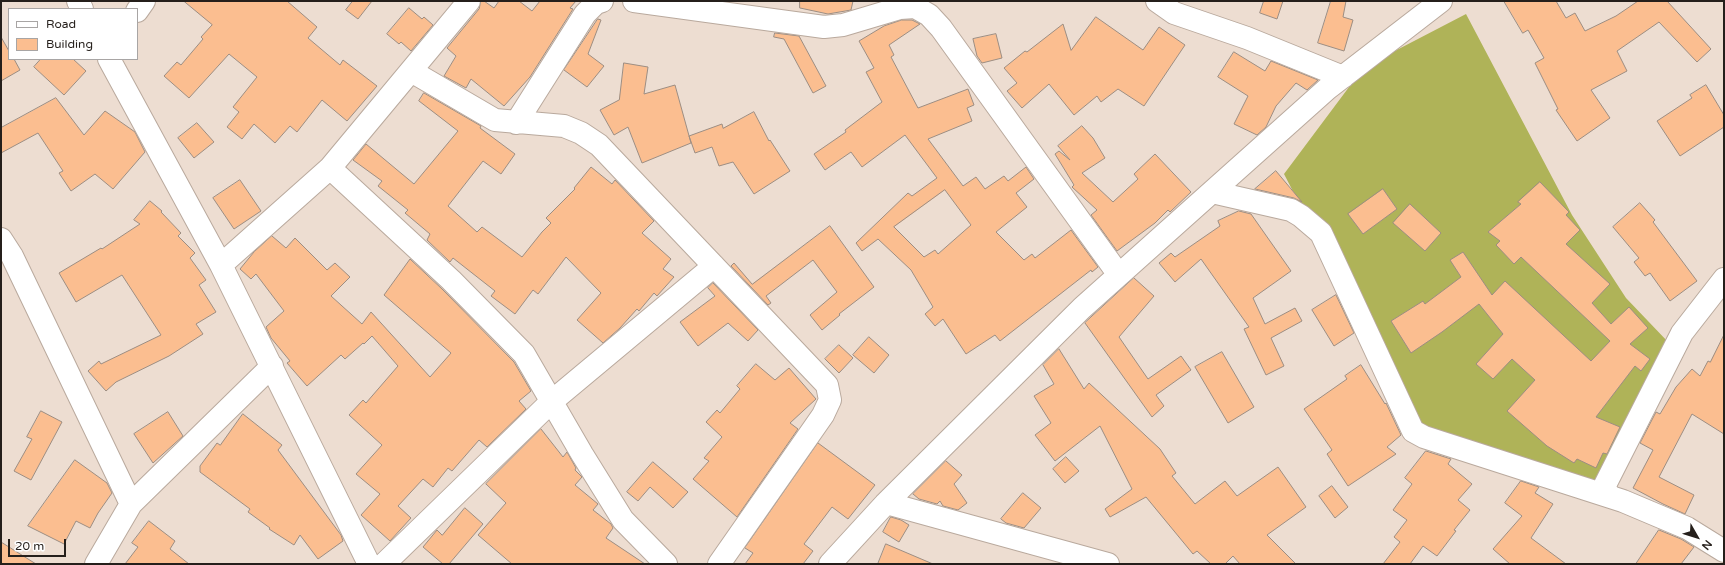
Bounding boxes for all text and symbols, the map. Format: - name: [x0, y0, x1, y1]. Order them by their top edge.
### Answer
- legend: [8, 8, 138, 60]
- text: Road: [46, 17, 76, 31]
- text: Building: [46, 37, 93, 51]
- north arrow: [1677, 517, 1717, 557]
- scale bar: [10, 531, 68, 557]
- text: N: [1699, 537, 1715, 552]
- text: 20 m: [15, 539, 44, 553]

